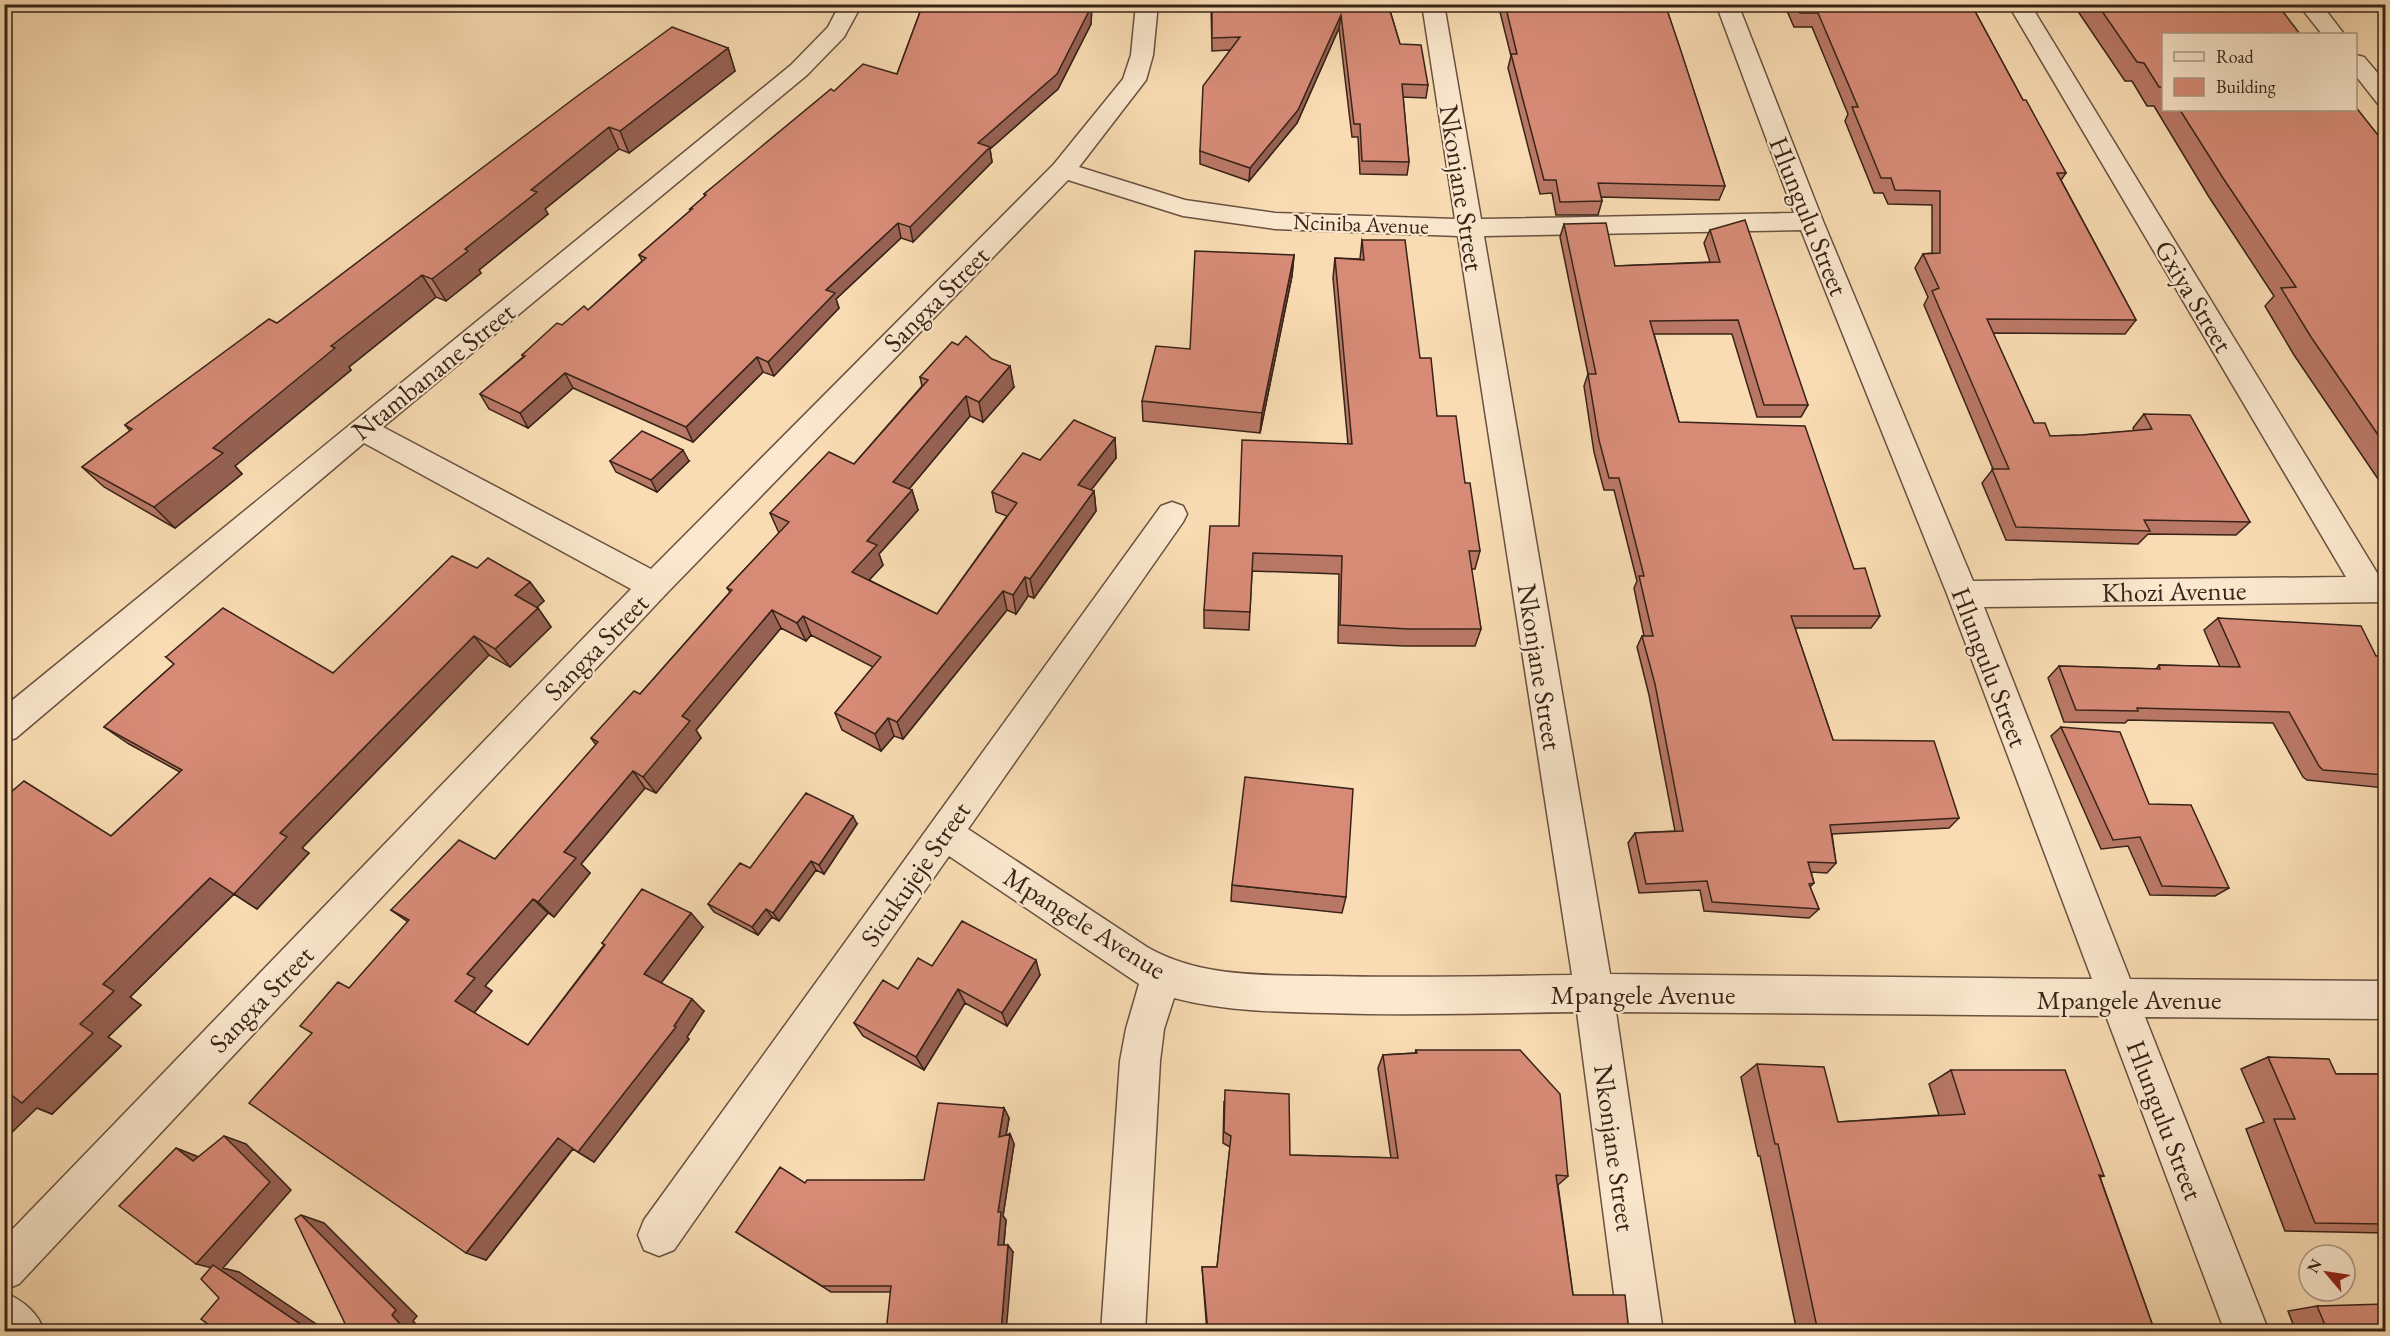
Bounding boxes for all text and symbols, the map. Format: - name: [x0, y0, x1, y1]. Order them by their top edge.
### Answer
- legend: [2162, 33, 2357, 111]
- text: Road: [2216, 45, 2255, 68]
- text: Building: [2216, 75, 2276, 98]
- street label: Nkonjane Street: [1432, 102, 1493, 274]
- street label: Hlungulu Street: [1761, 131, 1857, 301]
- street label: Nciniba Avenue: [1293, 207, 1430, 241]
- street label: Gxiya Street: [2147, 233, 2241, 359]
- street label: Sangxa Street: [876, 238, 997, 359]
- street label: Ntambanane Street: [344, 294, 522, 448]
- street label: Khozi Avenue: [2101, 572, 2247, 610]
- street label: Nkonjane Street: [1510, 581, 1571, 753]
- street label: Hlungulu Street: [1944, 582, 2037, 752]
- street label: Sangxa Street: [536, 586, 656, 708]
- street label: Sicukujeje Street: [852, 794, 978, 953]
- street label: Mpangele Avenue: [997, 859, 1173, 987]
- street label: Sangxa Street: [201, 938, 321, 1060]
- street label: Mpangele Avenue: [1550, 977, 1736, 1012]
- street label: Mpangele Avenue: [2036, 982, 2222, 1017]
- street label: Hlungulu Street: [2119, 1035, 2212, 1205]
- street label: Nkonjane Street: [1586, 1062, 1644, 1234]
- north arrow: [2297, 1243, 2357, 1303]
- text: N: [2302, 1255, 2327, 1277]

